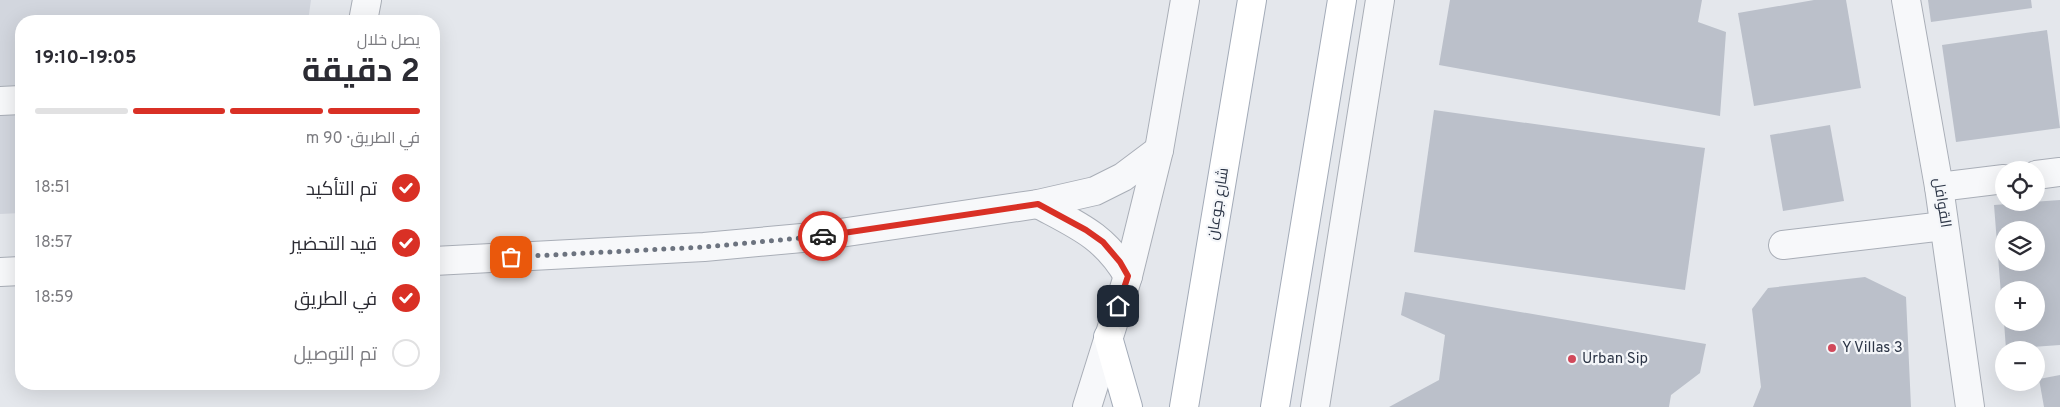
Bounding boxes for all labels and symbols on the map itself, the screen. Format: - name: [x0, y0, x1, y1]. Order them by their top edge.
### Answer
- street label: شارع جوعان: [1204, 167, 1234, 241]
- street label: القوافل: [1928, 177, 1954, 229]
- courier: [798, 211, 848, 261]
- pin: [490, 236, 532, 278]
- pin: [1097, 285, 1139, 327]
- place label: Y Villas 3: [1842, 339, 1903, 358]
- marker: Y Villas 3: [1826, 342, 1838, 354]
- place label: Urban Sip: [1582, 350, 1648, 369]
- marker: Urban Sip: [1566, 353, 1578, 365]

